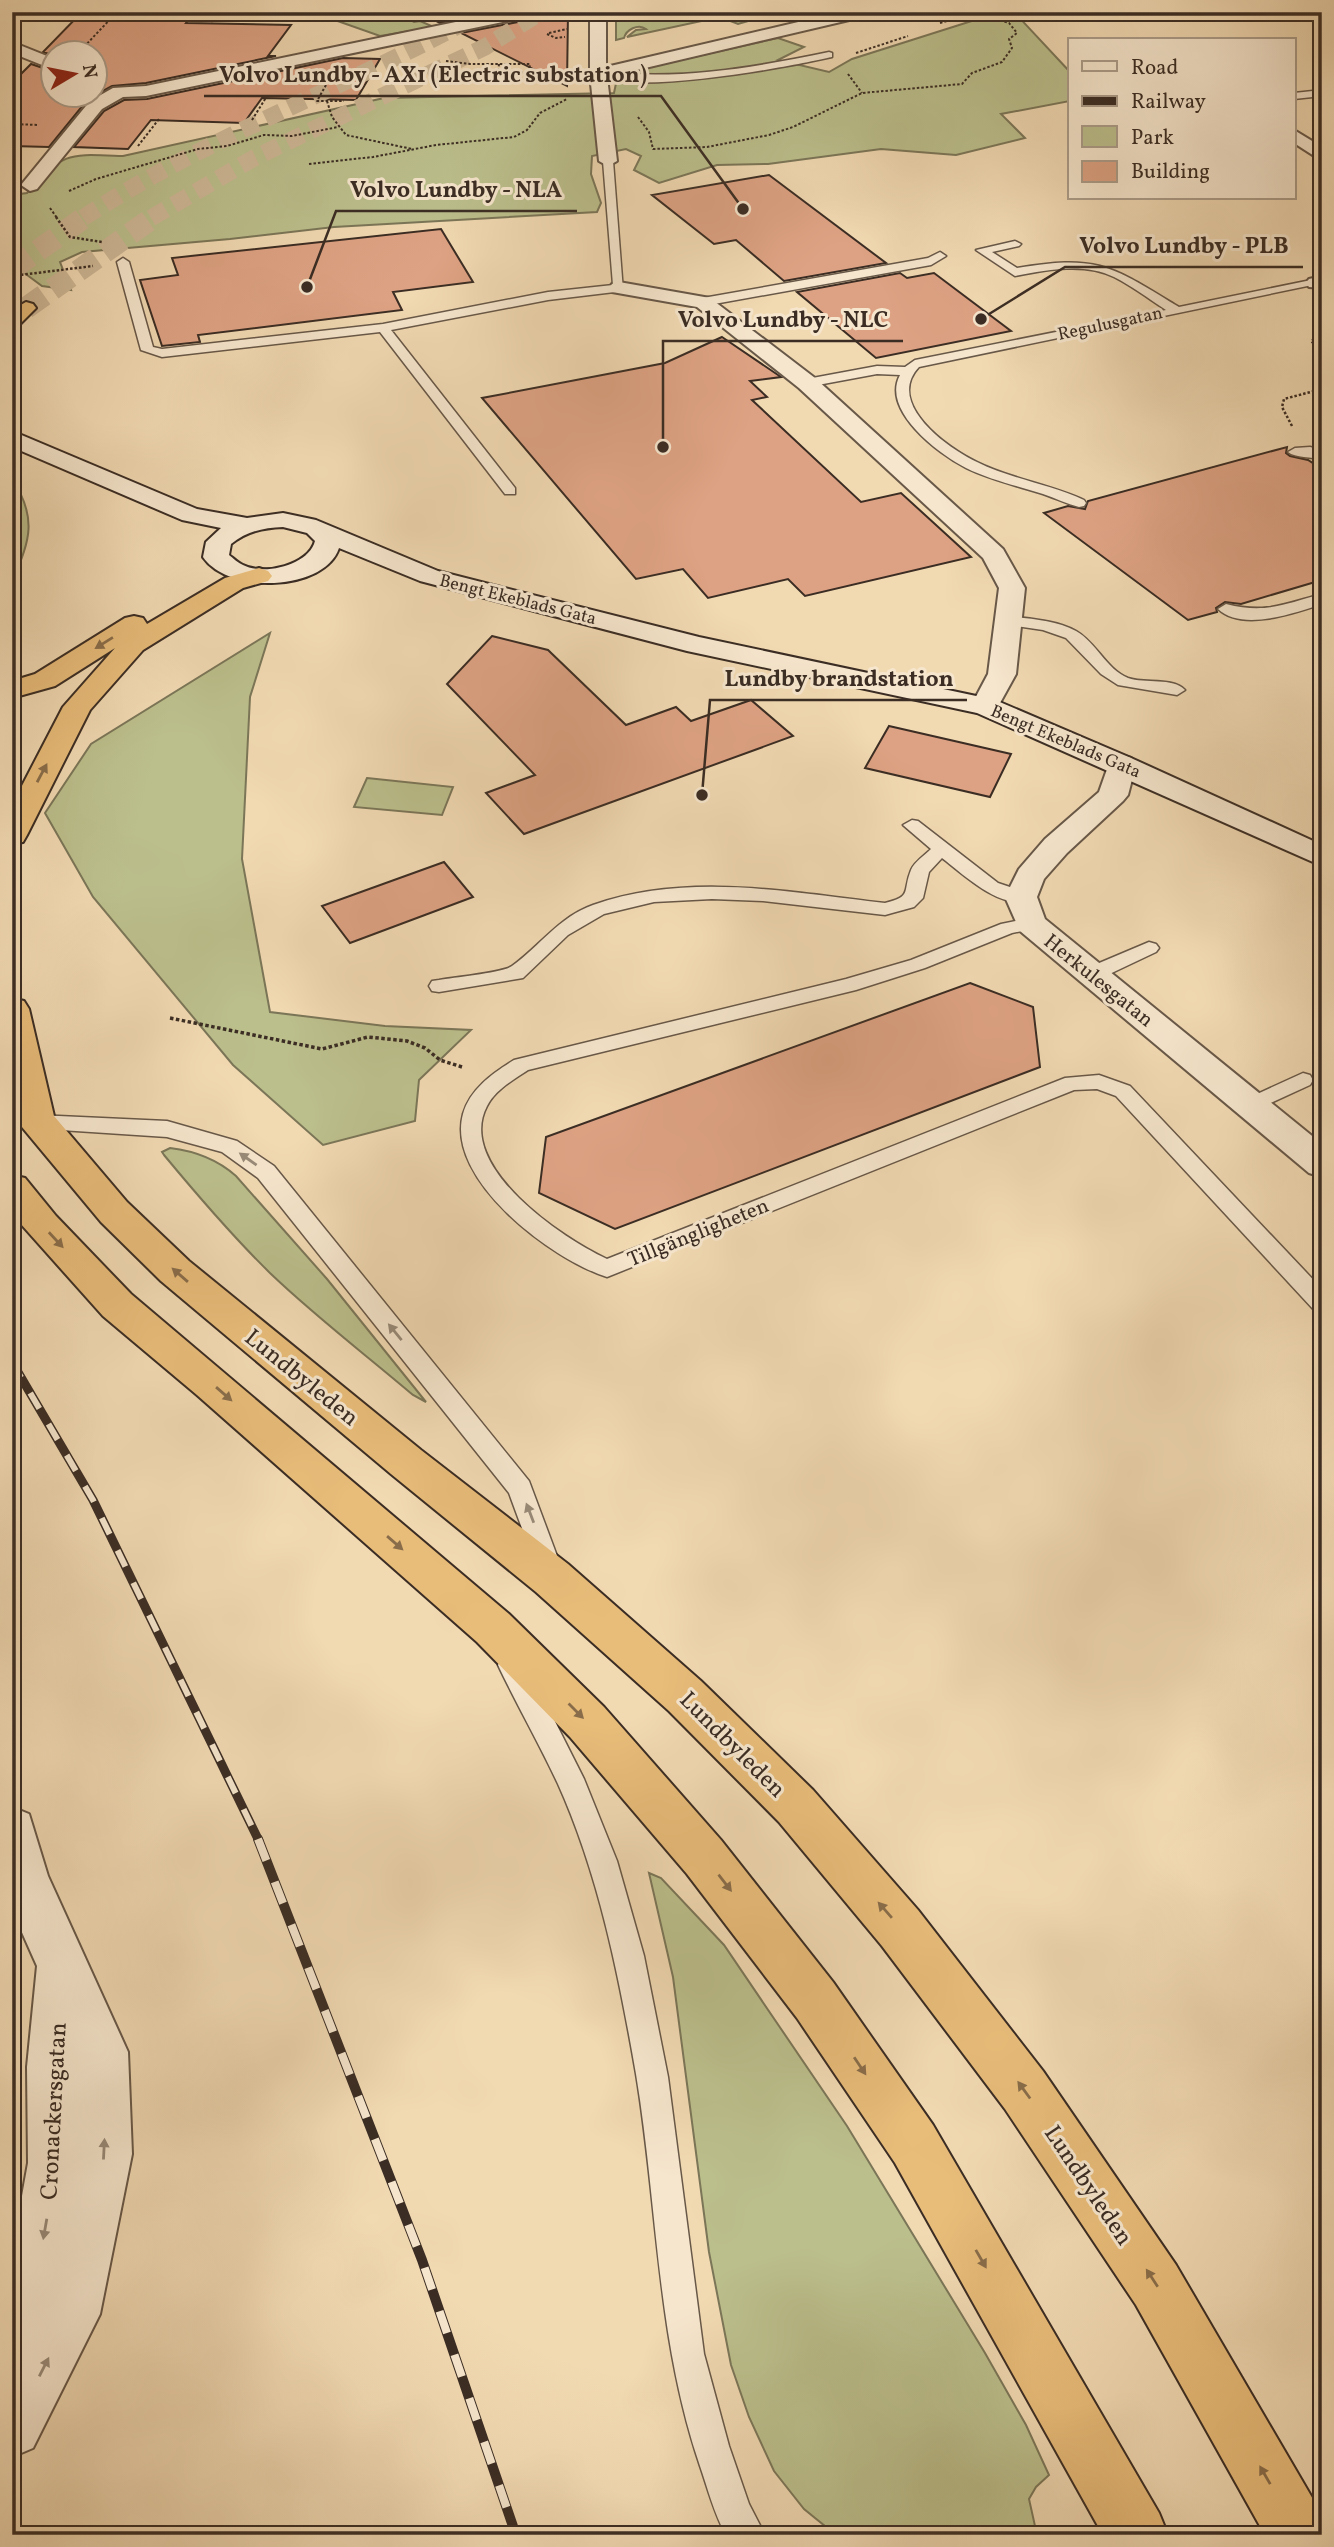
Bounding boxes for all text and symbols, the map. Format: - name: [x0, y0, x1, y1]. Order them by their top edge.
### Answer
- north arrow: [38, 38, 108, 108]
- legend: [1068, 38, 1296, 200]
- callout: Volvo Lundby - AX1 (Electric substation): [204, 52, 661, 96]
- text: Road: [1131, 54, 1178, 83]
- text: Volvo Lundby - AX1 (Electric substation): [219, 60, 647, 92]
- text: N: [75, 62, 103, 81]
- text: Railway: [1131, 88, 1207, 117]
- text: Park: [1131, 124, 1174, 153]
- text: Building: [1131, 158, 1210, 187]
- callout: Volvo Lundby - NLA: [336, 167, 577, 211]
- text: Volvo Lundby - NLA: [350, 175, 562, 207]
- callout: Volvo Lundby - PLB: [1065, 223, 1303, 267]
- text: Volvo Lundby - PLB: [1079, 231, 1289, 263]
- callout: Volvo Lundby - NLC: [663, 297, 903, 341]
- street label: Regulusgatan: [1055, 301, 1165, 348]
- text: Volvo Lundby - NLC: [678, 305, 888, 337]
- street label: Bengt Ekeblads Gata: [436, 569, 599, 632]
- one-way arrow: [95, 636, 114, 649]
- callout: Lundby brandstation: [710, 656, 967, 700]
- text: Lundby brandstation: [724, 664, 954, 696]
- street label: Bengt Ekeblads Gata: [986, 699, 1144, 785]
- one-way arrow: [36, 763, 48, 783]
- street label: Herkulesgatan: [1037, 928, 1159, 1035]
- one-way arrow: [239, 1152, 257, 1166]
- street label: Tillgängligheten: [624, 1192, 774, 1275]
- one-way arrow: [48, 1231, 64, 1248]
- one-way arrow: [171, 1267, 189, 1283]
- street label: Lundbyleden: [236, 1322, 365, 1435]
- one-way arrow: [388, 1323, 402, 1341]
- one-way arrow: [215, 1386, 232, 1401]
- one-way arrow: [524, 1503, 535, 1524]
- one-way arrow: [386, 1535, 404, 1551]
- street label: Lundbyleden: [671, 1684, 793, 1806]
- one-way arrow: [567, 1703, 584, 1719]
- one-way arrow: [717, 1874, 732, 1892]
- one-way arrow: [877, 1901, 893, 1919]
- street label: Cronackersgatan: [33, 2021, 77, 2201]
- one-way arrow: [853, 2057, 867, 2075]
- one-way arrow: [1017, 2081, 1031, 2099]
- street label: Lundbyleden: [1035, 2119, 1140, 2253]
- one-way arrow: [99, 2138, 110, 2160]
- one-way arrow: [39, 2218, 50, 2240]
- one-way arrow: [975, 2249, 987, 2268]
- one-way arrow: [1145, 2269, 1158, 2288]
- one-way arrow: [38, 2357, 49, 2377]
- one-way arrow: [1259, 2466, 1271, 2485]

